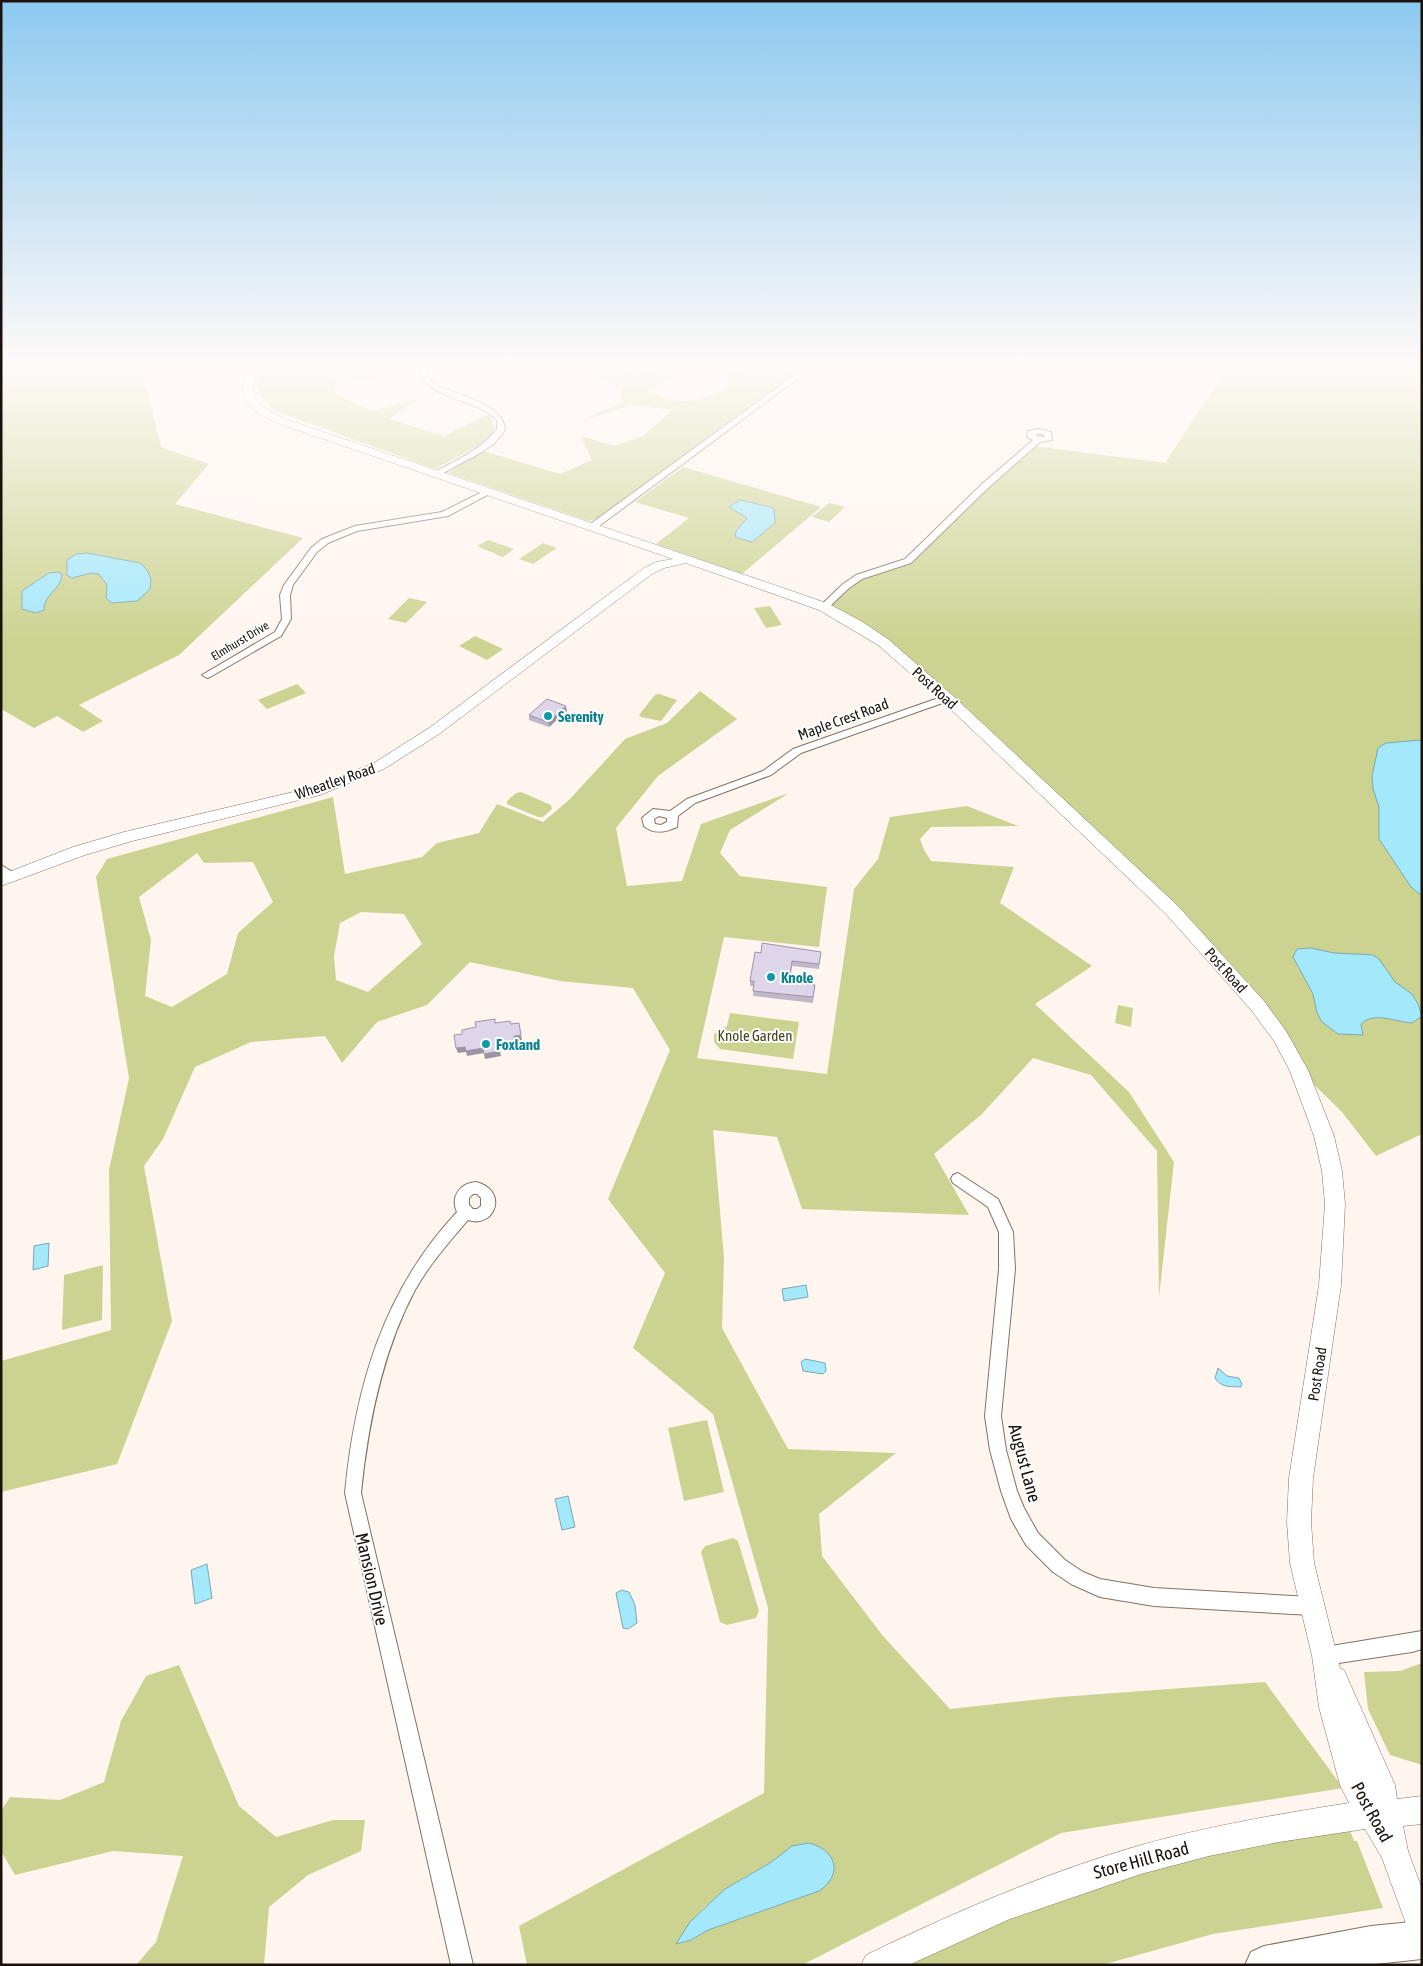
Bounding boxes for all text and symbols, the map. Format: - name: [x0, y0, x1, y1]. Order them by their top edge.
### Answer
- street label: Elmhurst Drive: [209, 618, 271, 664]
- street label: Post Road: [909, 663, 961, 713]
- street label: Maple Crest Road: [795, 695, 891, 743]
- place label: Serenity: [558, 708, 604, 725]
- marker: Serenity: [542, 710, 554, 722]
- street label: Wheatley Road: [293, 759, 377, 803]
- street label: Post Road: [1201, 944, 1251, 996]
- place label: Knole: [781, 969, 814, 986]
- marker: Knole: [765, 971, 777, 983]
- park label: Knole Garden: [718, 1027, 792, 1044]
- place label: Foxland: [496, 1036, 540, 1053]
- marker: Foxland: [480, 1038, 492, 1050]
- street label: Post Road: [1304, 1346, 1330, 1402]
- street label: August Lane: [1004, 1422, 1046, 1504]
- street label: Mansion Drive: [351, 1531, 393, 1627]
- street label: Post Road: [1347, 1778, 1397, 1846]
- street label: Store Hill Road: [1091, 1837, 1191, 1883]

